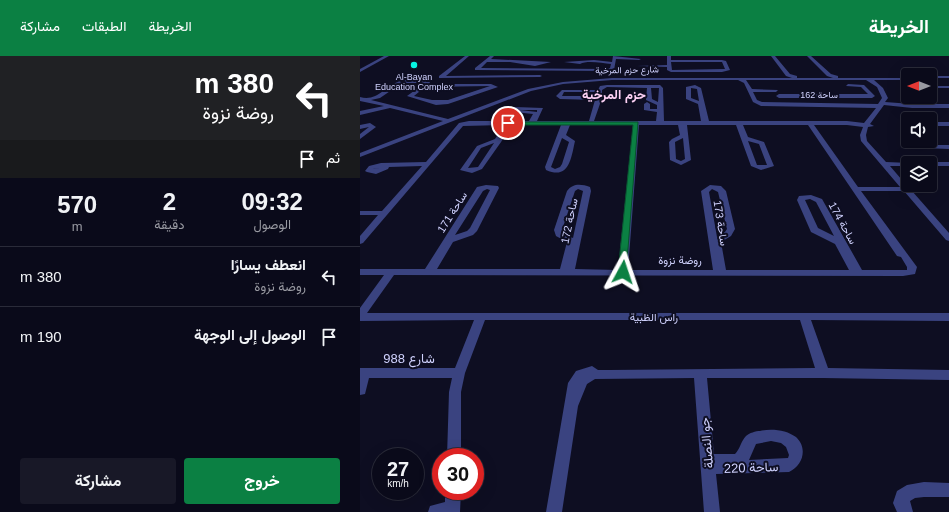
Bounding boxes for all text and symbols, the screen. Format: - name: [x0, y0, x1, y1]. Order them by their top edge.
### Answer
- text: الخريطة: [869, 16, 929, 37]
- text: مشاركة: [20, 18, 60, 34]
- text: الطبقات: [82, 18, 126, 34]
- text: الخريطة: [148, 18, 192, 34]
- marker: Al-Bayan Education Complex: [409, 60, 419, 70]
- street label: شارع حزم المرخية: [595, 64, 659, 77]
- text: 380 m: [195, 68, 274, 99]
- north arrow: [901, 68, 937, 104]
- map controls: [901, 68, 937, 192]
- icon: left: [288, 72, 340, 124]
- place label: Al-Bayan Education Complex: [375, 72, 454, 92]
- district label: حزم المرخية: [582, 87, 646, 103]
- street label: ساحة 162: [800, 90, 838, 100]
- text: روضة نزوة: [203, 103, 274, 123]
- pin: [491, 106, 525, 140]
- icon: arrive: [497, 112, 519, 134]
- button: sound: [901, 112, 937, 148]
- icon: arrive: [296, 148, 318, 170]
- text: ثم: [326, 149, 340, 166]
- button: layers: [901, 156, 937, 192]
- text: 2: [163, 188, 176, 215]
- text: 09:32: [242, 188, 303, 215]
- street label: ساحة 171: [435, 189, 469, 235]
- text: 570: [57, 191, 97, 218]
- street label: ساحة 172: [558, 197, 580, 245]
- street label: ساحة 173: [711, 199, 731, 247]
- street label: ساحة 174: [827, 200, 860, 246]
- text: دقيقة: [154, 217, 184, 232]
- text: الوصول: [253, 217, 291, 232]
- text: m: [72, 219, 83, 234]
- position arrow: [602, 251, 644, 293]
- street label: روضة نزوة: [658, 254, 702, 267]
- text: انعطف يسارًا: [231, 256, 306, 273]
- icon: left: [318, 266, 340, 288]
- text: 380 m: [20, 268, 62, 285]
- text: روضة نزوة: [254, 279, 306, 294]
- street label: راس الظبية: [630, 311, 678, 324]
- text: الوصول إلى الوجهة: [194, 326, 306, 343]
- icon: arrive: [318, 326, 340, 348]
- text: 190 m: [20, 328, 62, 345]
- street label: شارع 988: [383, 351, 435, 368]
- street label: جو النصلة: [697, 416, 717, 469]
- speed limit sign: 30: [432, 448, 484, 500]
- button: مشاركة: [20, 458, 176, 504]
- button: خروج: [184, 458, 340, 504]
- text: 27: [387, 458, 409, 480]
- street label: ساحة 220: [724, 459, 778, 476]
- text: km/h: [387, 478, 409, 489]

